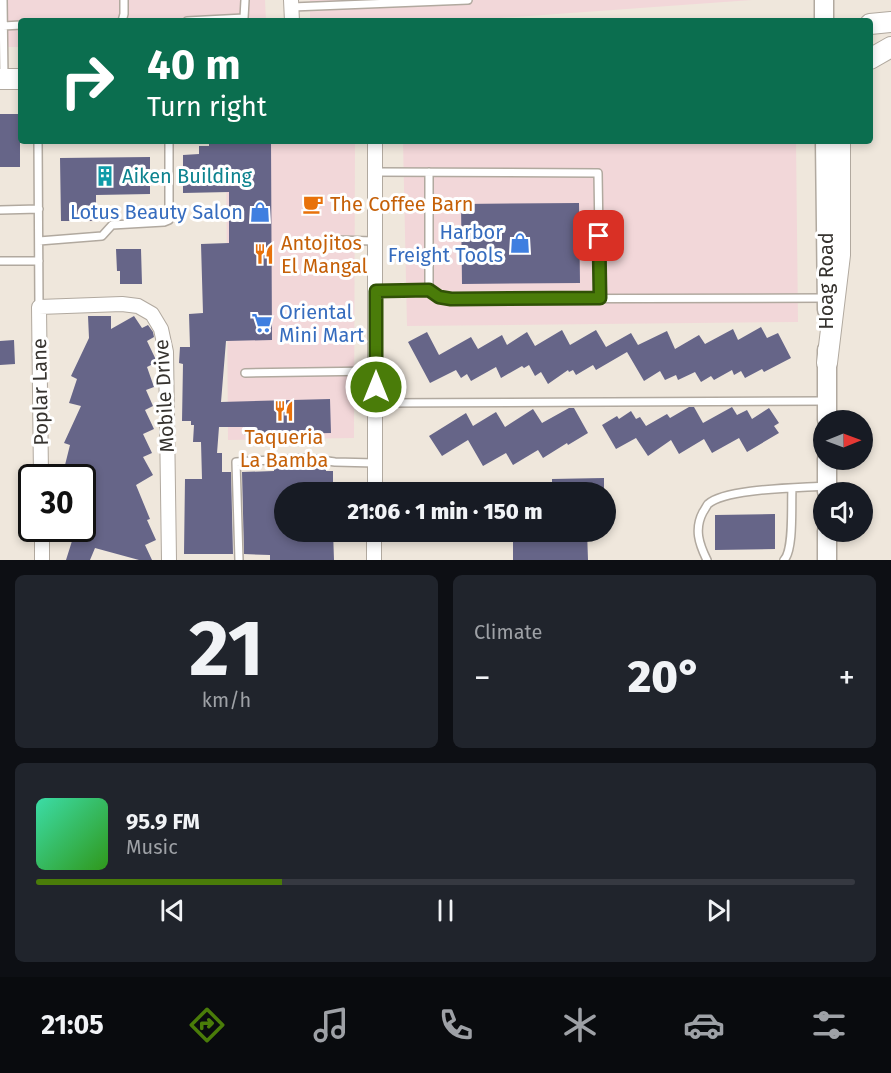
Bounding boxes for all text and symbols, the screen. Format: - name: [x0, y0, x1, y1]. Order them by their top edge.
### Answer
- text: 40 m: [147, 40, 241, 90]
- icon: right: [48, 42, 126, 120]
- text: Turn right: [147, 91, 267, 123]
- building icon: Aiken Building: [93, 164, 117, 188]
- place label: Aiken Building: [122, 164, 253, 188]
- cafe icon: The Coffee Barn: [301, 192, 325, 216]
- place label: The Coffee Barn: [330, 192, 474, 216]
- place label: Lotus Beauty Salon: [70, 200, 243, 224]
- shop icon: Lotus Beauty Salon: [248, 200, 272, 224]
- pin: [573, 210, 624, 261]
- icon: arrive: [582, 219, 615, 252]
- place label: Harbor Freight Tools: [388, 220, 503, 267]
- place label: Antojitos El Mangal: [281, 231, 368, 278]
- shop icon: Harbor Freight Tools: [508, 231, 532, 255]
- street label: Hoag Road: [814, 232, 838, 330]
- restaurant icon: Antojitos El Mangal: [252, 242, 276, 266]
- place label: Oriental Mini Mart: [279, 300, 365, 347]
- supermarket icon: Oriental Mini Mart: [250, 311, 274, 335]
- street label: Poplar Lane: [27, 338, 53, 446]
- street label: Mobile Drive: [149, 339, 179, 453]
- position arrow: [344, 355, 408, 419]
- restaurant icon: Taqueria La Bamba: [272, 399, 296, 423]
- north arrow: [813, 410, 873, 470]
- map controls: [813, 410, 873, 542]
- place label: Taqueria La Bamba: [240, 425, 328, 472]
- speed limit sign: 30: [18, 464, 96, 542]
- button: sound: [813, 482, 873, 542]
- text: 21:06 · 1 min · 150 m: [348, 498, 542, 525]
- text: 21: [189, 602, 264, 696]
- text: Climate: [474, 620, 542, 644]
- text: 20°: [628, 650, 701, 704]
- text: −: [474, 658, 491, 698]
- text: +: [839, 658, 855, 698]
- text: km/h: [202, 688, 251, 712]
- text: 95.9 FM: [126, 808, 200, 835]
- text: Music: [126, 835, 178, 859]
- icon: previous: [156, 894, 189, 927]
- icon: pause: [429, 894, 462, 927]
- icon: next: [702, 894, 735, 927]
- icon: directions: [186, 1004, 228, 1046]
- icon: music: [310, 1004, 352, 1046]
- icon: phone: [435, 1004, 477, 1046]
- icon: climate: [559, 1004, 601, 1046]
- icon: car: [683, 1004, 725, 1046]
- icon: filters: [808, 1004, 850, 1046]
- text: 21:05: [41, 1009, 104, 1041]

